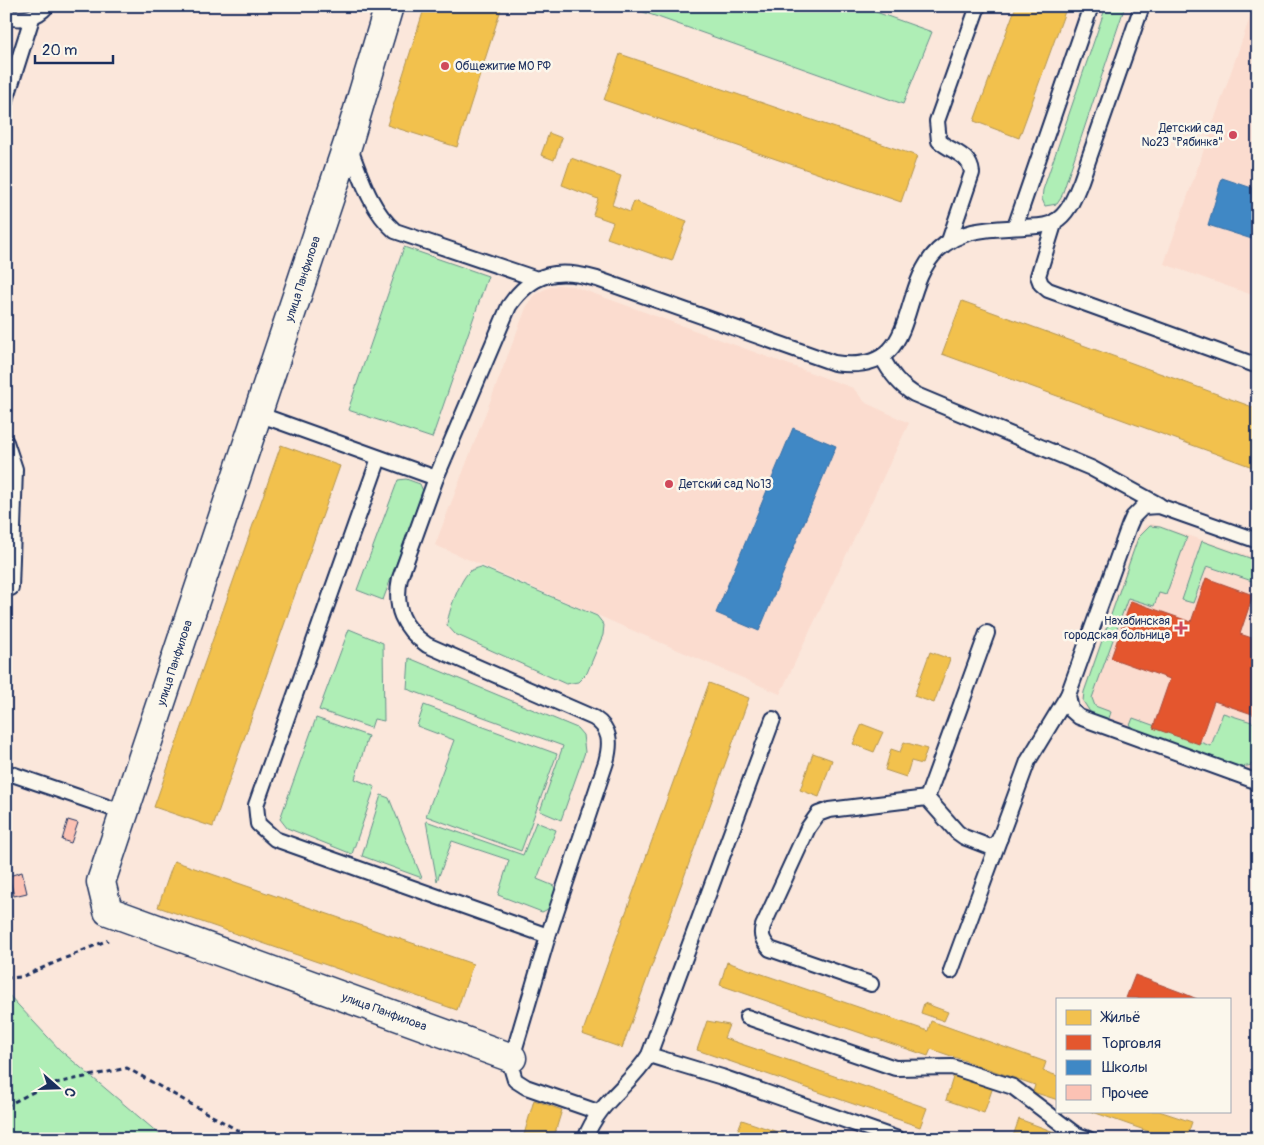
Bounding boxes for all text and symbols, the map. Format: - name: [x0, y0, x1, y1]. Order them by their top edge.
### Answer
- scale bar: [35, 32, 112, 64]
- text: 20 m: [42, 41, 77, 60]
- place label: Общежитие МО РФ: [455, 59, 551, 74]
- marker: Общежитие МО РФ: [439, 60, 451, 72]
- place label: Детский сад №23 "Рябинка": [1141, 121, 1224, 150]
- marker: Детский сад №23 "Рябинка": [1227, 129, 1239, 141]
- street label: улица Панфилова: [282, 234, 324, 325]
- place label: Детский сад №13: [678, 477, 772, 492]
- marker: Детский сад №13: [663, 478, 675, 490]
- place label: Нахабинская городская больница: [1064, 614, 1170, 643]
- street label: улица Панфилова: [154, 618, 196, 709]
- marker: Нахабинская городская больница: [1174, 621, 1188, 635]
- street label: улица Панфилова: [339, 989, 429, 1034]
- legend: [1056, 998, 1232, 1112]
- text: Жильё: [1100, 1008, 1141, 1027]
- text: Торговля: [1102, 1034, 1161, 1053]
- text: Школы: [1102, 1058, 1148, 1077]
- north arrow: [32, 1062, 82, 1112]
- text: Прочее: [1102, 1084, 1149, 1103]
- text: С: [60, 1085, 79, 1100]

